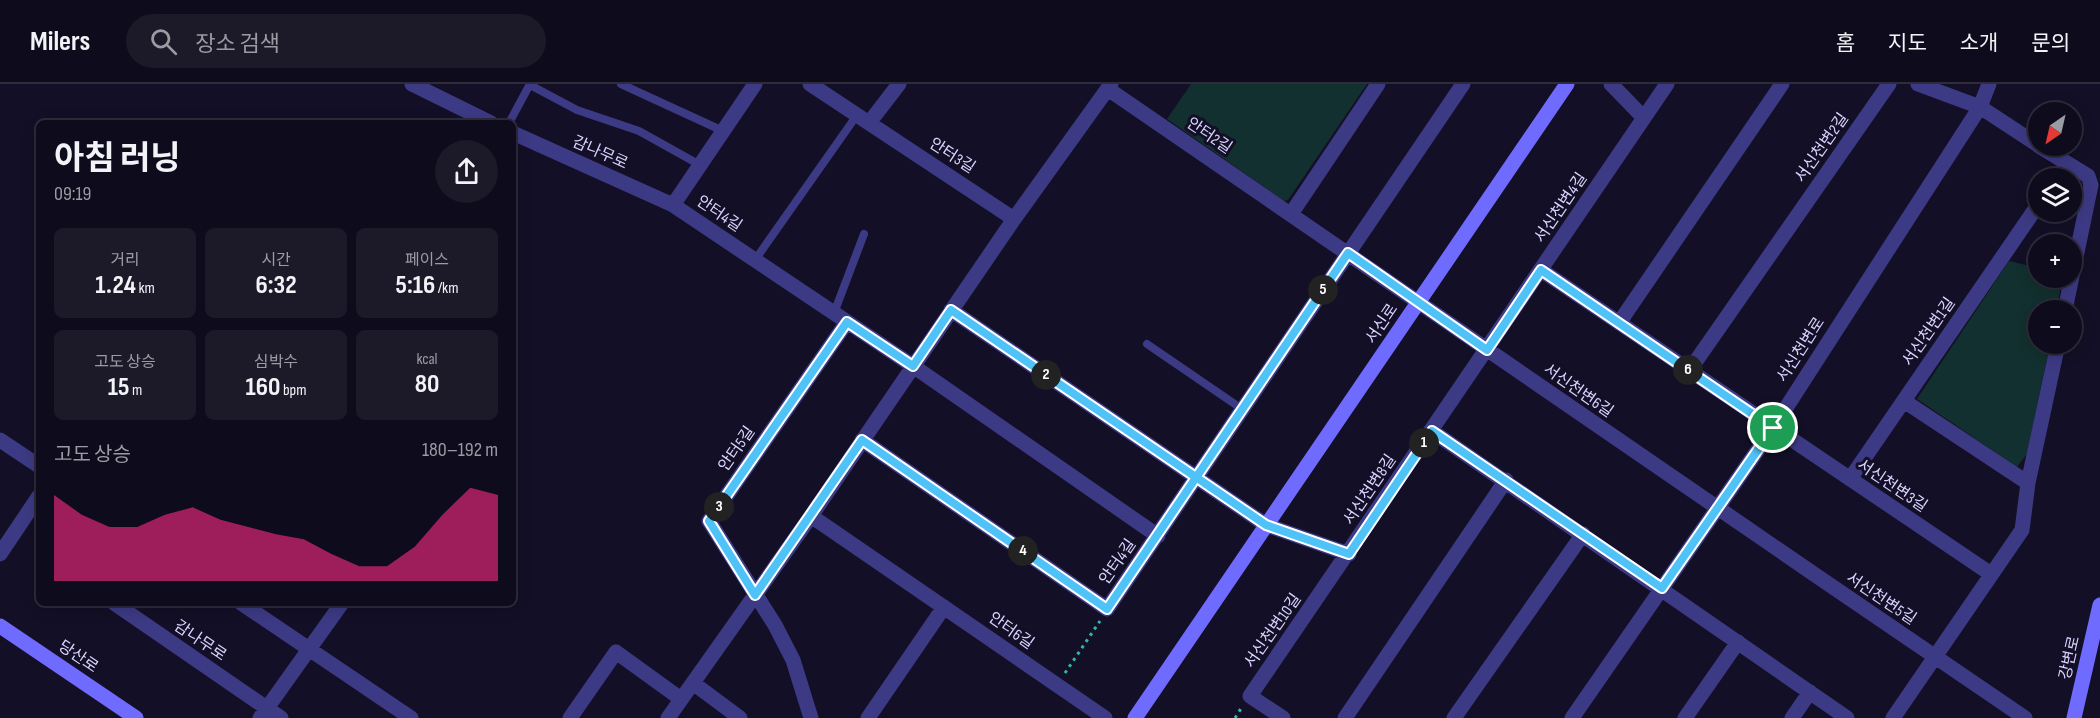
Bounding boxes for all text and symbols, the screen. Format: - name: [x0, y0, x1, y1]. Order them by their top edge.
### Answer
- search box: [126, 14, 546, 68]
- text: Milers: [30, 25, 90, 58]
- icon: search: [147, 25, 180, 58]
- text: 장소 검색: [195, 31, 280, 58]
- text: 홈: [1836, 31, 1855, 56]
- text: 지도: [1888, 31, 1927, 56]
- text: 소개: [1960, 31, 1998, 56]
- text: 문의: [2031, 31, 2070, 56]
- north arrow: [2028, 102, 2082, 156]
- map controls: [2028, 102, 2082, 354]
- street label: 서신천변2길: [1791, 110, 1853, 186]
- street label: 안터2길: [1183, 114, 1235, 158]
- street label: 감나무로: [569, 132, 631, 174]
- street label: 안터3길: [925, 134, 979, 178]
- text: 아침 러닝: [54, 139, 181, 179]
- button: share: [435, 140, 498, 203]
- button: layers: [2028, 168, 2082, 222]
- street label: 서신천변4길: [1531, 169, 1591, 247]
- text: 09:19: [54, 182, 91, 206]
- street label: 안터4길: [693, 192, 745, 236]
- button: +: [2028, 234, 2082, 288]
- text: 거리: [110, 251, 140, 270]
- text: 시간: [261, 251, 291, 270]
- text: 페이스: [405, 251, 449, 270]
- text: 1.24: [95, 270, 136, 301]
- text: 6:32: [255, 270, 297, 301]
- text: 5:16: [395, 270, 435, 301]
- pin: 5: [1308, 275, 1338, 305]
- text: km: [136, 279, 155, 298]
- text: /km: [435, 279, 459, 298]
- text: 5: [1319, 280, 1327, 299]
- street label: 서신천변1길: [1899, 294, 1959, 370]
- street label: 서신로: [1362, 300, 1402, 348]
- button: −: [2028, 300, 2082, 354]
- street label: 서신천변로: [1773, 314, 1829, 386]
- text: kcal: [416, 350, 438, 369]
- text: 고도 상승: [94, 353, 156, 372]
- text: 심박수: [254, 353, 298, 372]
- pin: 6: [1673, 355, 1703, 385]
- pin: 2: [1031, 360, 1061, 390]
- street label: 서신천변6길: [1540, 360, 1616, 422]
- text: 6: [1684, 360, 1692, 379]
- text: 2: [1042, 365, 1050, 384]
- text: 80: [415, 369, 439, 400]
- text: 15: [108, 372, 129, 403]
- text: 160: [246, 372, 280, 403]
- text: m: [129, 381, 142, 400]
- text: bpm: [280, 381, 306, 400]
- pin: [1747, 402, 1798, 453]
- icon: arrive: [1756, 411, 1789, 444]
- street label: 안터5길: [715, 423, 759, 475]
- pin: 1: [1409, 428, 1439, 458]
- text: 1: [1421, 433, 1427, 452]
- text: 180–192 m: [422, 438, 498, 462]
- text: 고도 상승: [54, 443, 131, 467]
- street label: 서신천변8길: [1340, 451, 1400, 529]
- street label: 서신천변3길: [1853, 456, 1931, 516]
- pin: 3: [704, 492, 734, 522]
- text: 3: [715, 497, 723, 516]
- pin: 4: [1008, 536, 1038, 566]
- street label: 안터4길: [1096, 536, 1140, 588]
- text: 4: [1019, 541, 1027, 560]
- street label: 서신천변5길: [1843, 569, 1919, 629]
- street label: 서신천변10길: [1240, 590, 1306, 672]
- street label: 안터6길: [985, 609, 1037, 653]
- street label: 감나무로: [170, 617, 230, 665]
- street label: 강변로: [2056, 634, 2084, 682]
- street label: 당산로: [54, 637, 102, 677]

